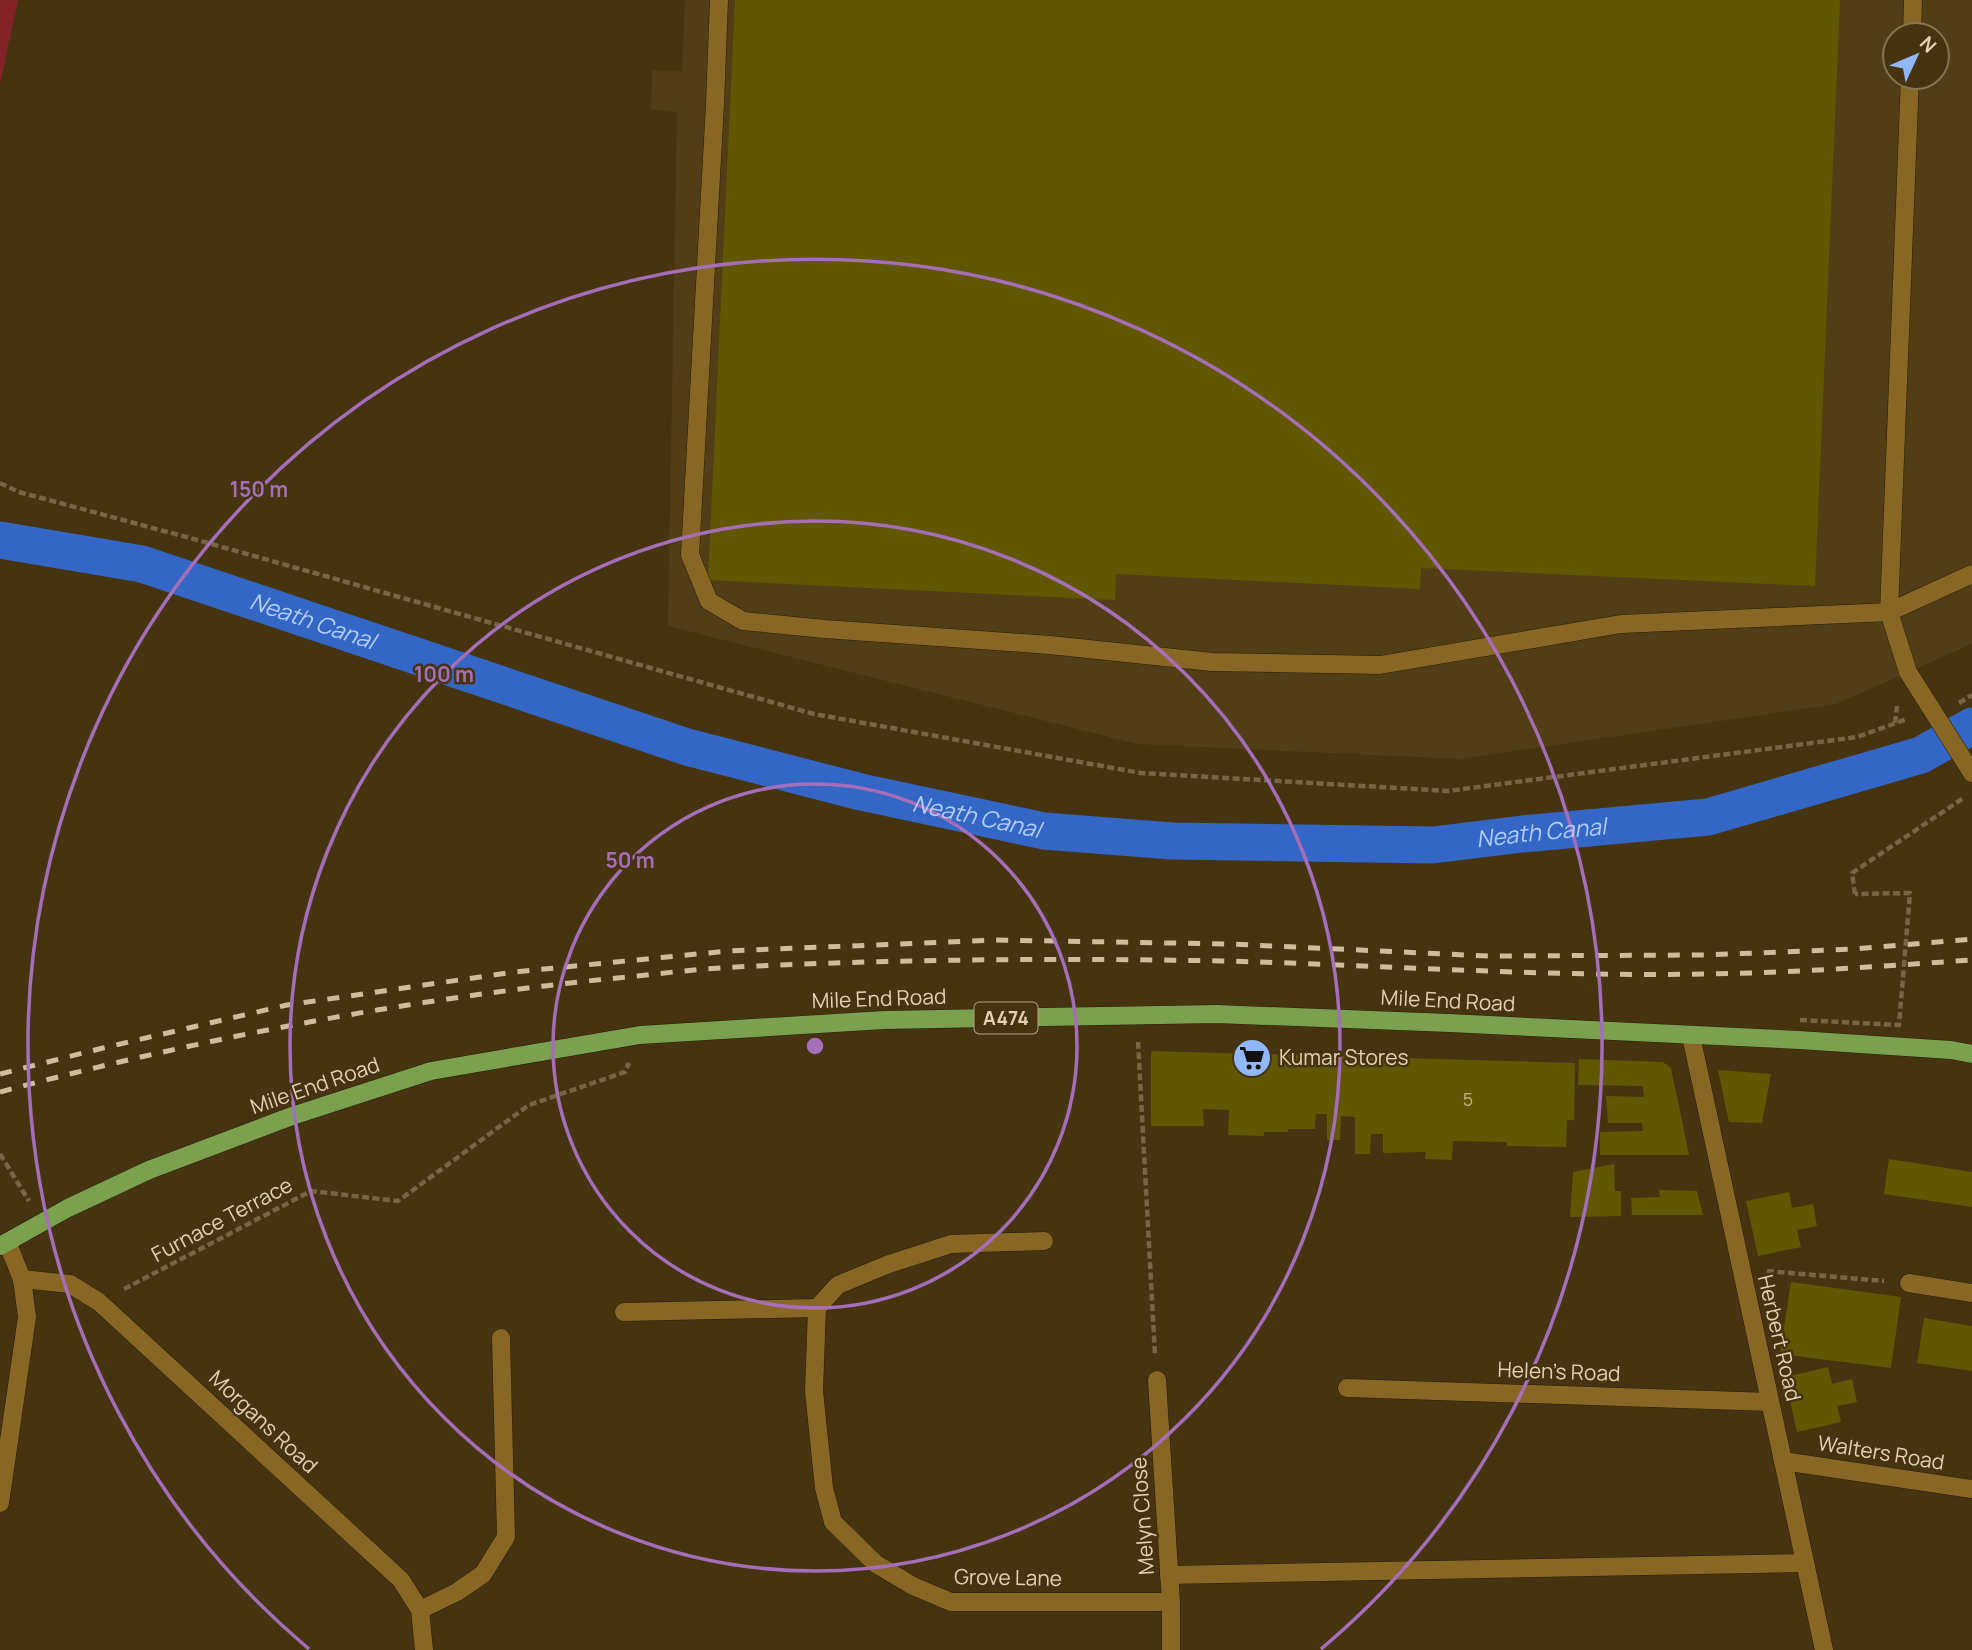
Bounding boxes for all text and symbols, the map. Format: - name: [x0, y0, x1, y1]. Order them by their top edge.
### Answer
- north arrow: [1881, 21, 1951, 91]
- text: N: [1914, 30, 1942, 58]
- text: 150 m: [230, 475, 288, 503]
- water label: Neath Canal: [246, 584, 382, 657]
- text: 100 m: [414, 660, 474, 688]
- water label: Neath Canal: [910, 786, 1047, 845]
- water label: Neath Canal: [1474, 809, 1610, 855]
- text: 50 m: [605, 846, 655, 874]
- street label: Mile End Road: [811, 982, 947, 1014]
- street label: Mile End Road: [1380, 982, 1516, 1018]
- road number: A474: [974, 1002, 1038, 1034]
- centre of rings: [803, 1034, 827, 1058]
- supermarket icon: Kumar Stores: [1231, 1037, 1273, 1079]
- place label: Kumar Stores: [1279, 1043, 1408, 1071]
- street label: Mile End Road: [246, 1050, 383, 1120]
- house number: 5: [1463, 1087, 1473, 1111]
- street label: Furnace Terrace: [146, 1170, 297, 1268]
- street label: Herbert Road: [1752, 1272, 1808, 1404]
- street label: Helen's Road: [1497, 1355, 1621, 1387]
- street label: Morgans Road: [203, 1364, 324, 1479]
- street label: Walters Road: [1816, 1428, 1946, 1476]
- street label: Melyn Close: [1124, 1456, 1160, 1576]
- street label: Grove Lane: [954, 1562, 1062, 1592]

